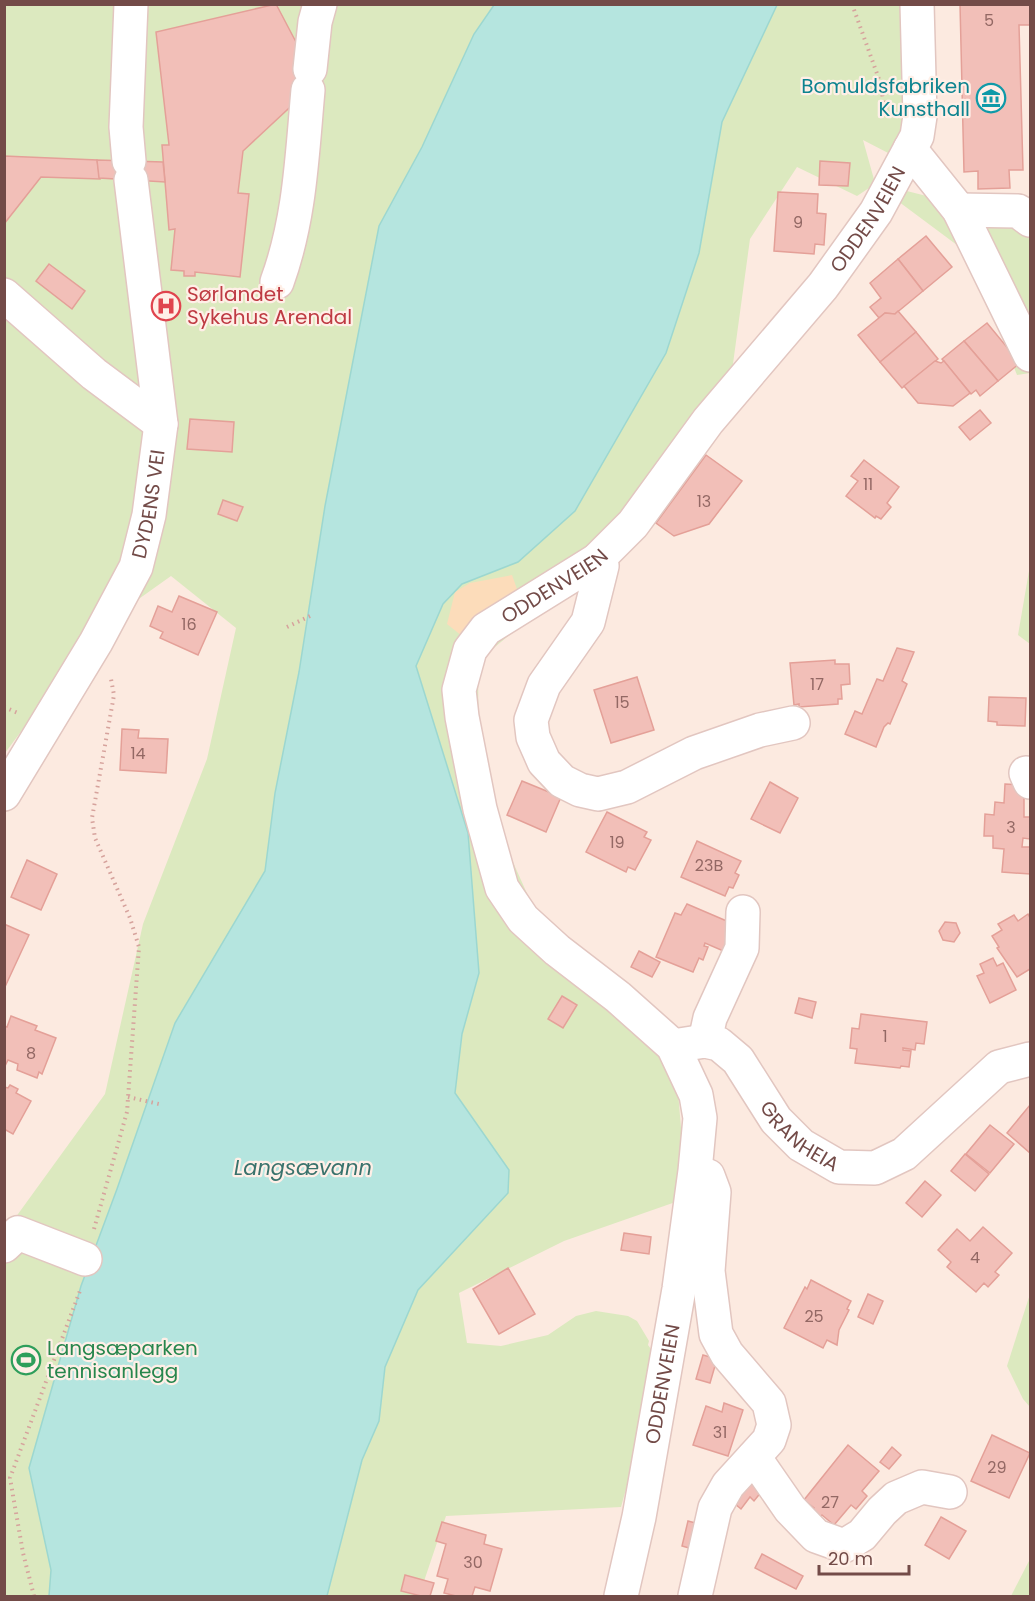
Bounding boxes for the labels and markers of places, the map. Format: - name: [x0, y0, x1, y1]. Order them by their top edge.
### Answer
- place label: Bomuldsfabriken Kunsthall: [801, 72, 970, 123]
- museum icon: Bomuldsfabriken Kunsthall: [975, 82, 1007, 114]
- place label: Sørlandet Sykehus Arendal: [187, 280, 352, 331]
- hospital icon: Sørlandet Sykehus Arendal: [150, 290, 182, 322]
- place label: Langsæparken tennisanlegg: [47, 1334, 198, 1385]
- sports icon: Langsæparken tennisanlegg: [10, 1344, 42, 1376]

